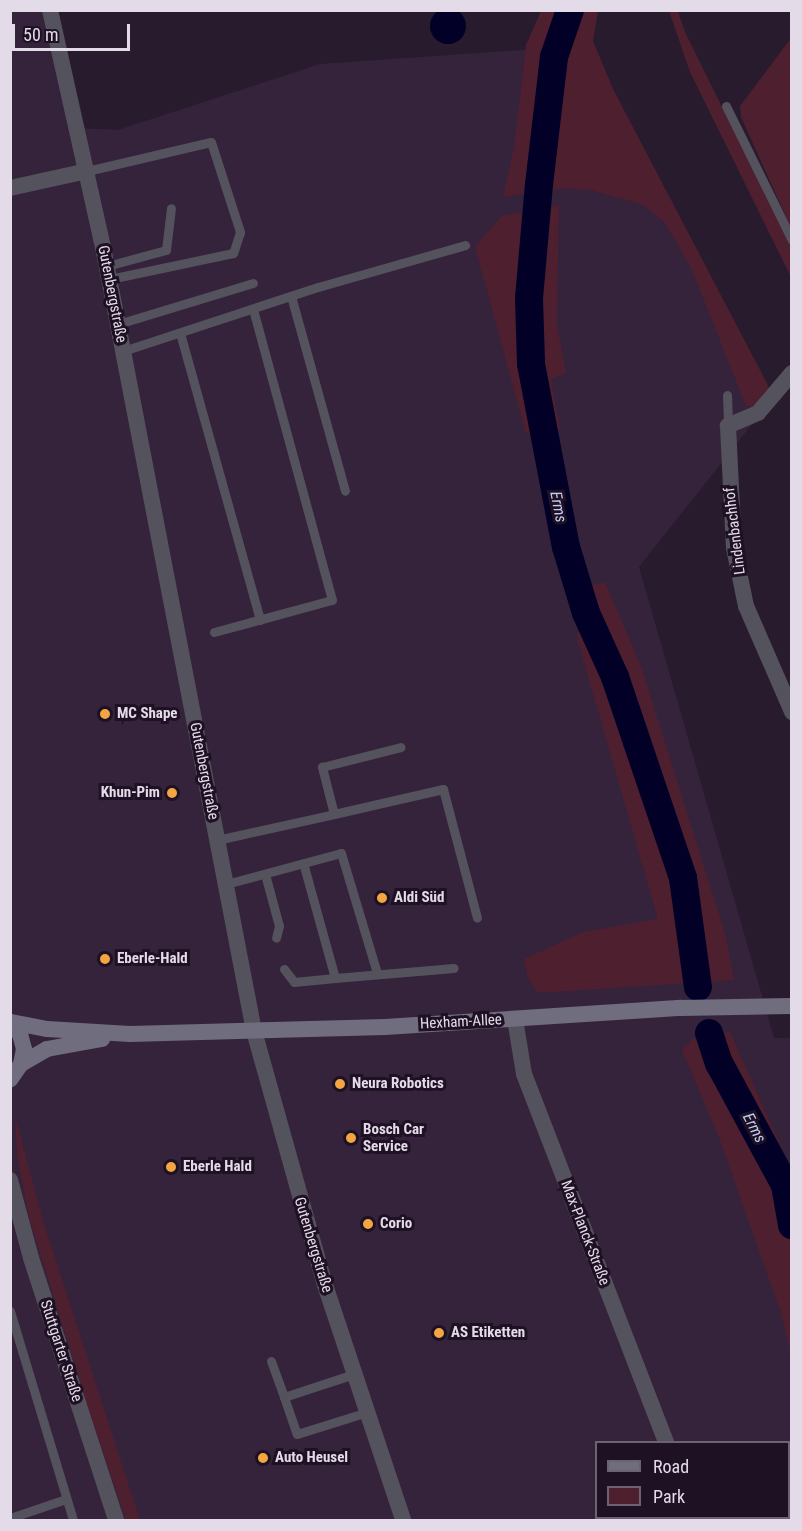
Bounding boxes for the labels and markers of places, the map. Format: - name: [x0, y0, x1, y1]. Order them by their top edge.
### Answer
- place label: MC Shape: [117, 705, 178, 723]
- marker: MC Shape: [98, 707, 112, 721]
- place label: Khun-Pim: [101, 784, 160, 802]
- marker: Khun-Pim: [165, 786, 179, 800]
- place label: Aldi Süd: [394, 889, 444, 907]
- marker: Aldi Süd: [375, 891, 389, 905]
- place label: Eberle-Hald: [117, 950, 188, 968]
- marker: Eberle-Hald: [98, 952, 112, 966]
- place label: Neura Robotics: [352, 1075, 444, 1093]
- marker: Neura Robotics: [333, 1077, 347, 1091]
- place label: Bosch Car Service: [363, 1120, 424, 1155]
- marker: Bosch Car Service: [344, 1131, 358, 1145]
- place label: Eberle Hald: [183, 1158, 252, 1176]
- marker: Eberle Hald: [164, 1160, 178, 1174]
- place label: Corio: [380, 1215, 412, 1233]
- marker: Corio: [361, 1217, 375, 1231]
- place label: AS Etiketten: [451, 1324, 525, 1342]
- marker: AS Etiketten: [432, 1326, 446, 1340]
- place label: Auto Heusel: [275, 1449, 348, 1467]
- marker: Auto Heusel: [256, 1451, 270, 1465]

